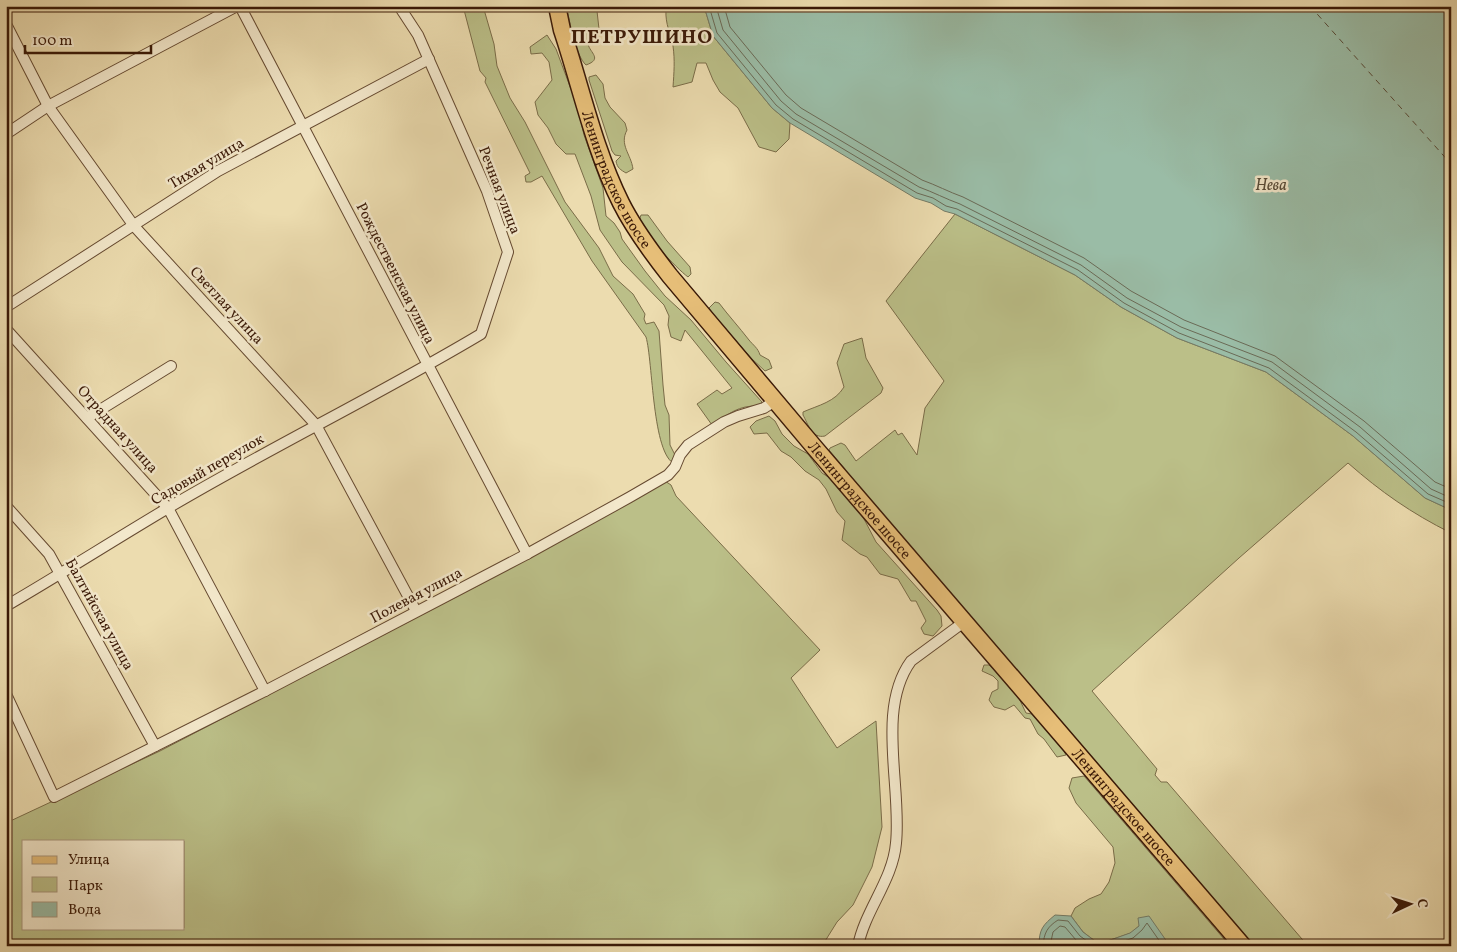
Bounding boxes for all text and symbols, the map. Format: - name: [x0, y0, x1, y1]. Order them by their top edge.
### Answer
- scale bar: [25, 22, 151, 54]
- district label: ПЕТРУШИНО: [571, 24, 713, 52]
- text: 100 m: [32, 31, 72, 52]
- street label: Ленинградское шоссе: [575, 108, 655, 254]
- street label: Тихая улица: [165, 133, 248, 195]
- street label: Речная улица: [472, 144, 525, 237]
- water label: Нева: [1255, 175, 1287, 197]
- street label: Рождественская улица: [350, 199, 439, 348]
- street label: Светлая улица: [184, 262, 268, 350]
- street label: Отрадная улица: [72, 381, 162, 479]
- street label: Садовый переулок: [147, 429, 268, 511]
- street label: Ленинградское шоссе: [802, 437, 915, 564]
- street label: Балтийская улица: [59, 555, 138, 674]
- street label: Полевая улица: [367, 563, 466, 629]
- street label: Ленинградское шоссе: [1066, 745, 1179, 872]
- legend: [22, 840, 185, 930]
- text: Улица: [68, 850, 110, 871]
- text: Парк: [68, 876, 103, 897]
- north arrow: [1384, 880, 1434, 930]
- text: С: [1412, 898, 1431, 908]
- text: Вода: [68, 900, 101, 921]

